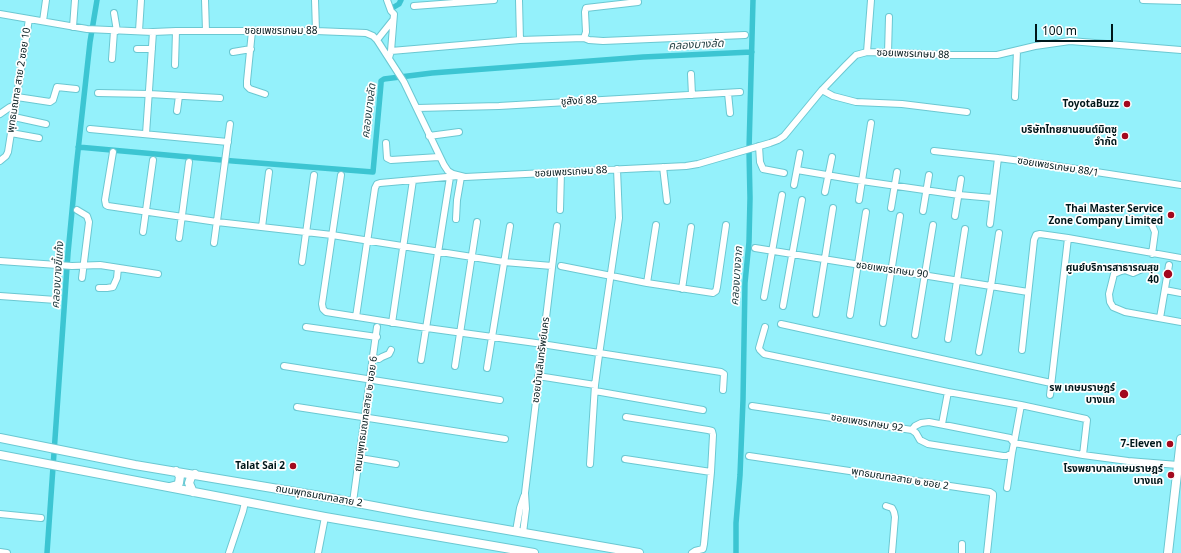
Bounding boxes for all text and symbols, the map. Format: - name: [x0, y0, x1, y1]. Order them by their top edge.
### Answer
- scale bar: [1037, 16, 1115, 42]
- text: 100 m: [1042, 22, 1077, 39]
- street label: ซอยเพชรเกษม 88: [245, 25, 317, 37]
- street label: พุทธมณฑล สาย 2 ซอย 10: [5, 27, 33, 133]
- water label: คลองบางลัด: [668, 37, 724, 53]
- street label: ซอยเพชรเกษม 88: [876, 47, 950, 61]
- water label: คลองบางลัด: [359, 83, 379, 139]
- street label: ชูสังข์ 88: [561, 94, 597, 108]
- place label: ToyotaBuzz: [1063, 98, 1119, 110]
- marker: ToyotaBuzz: [1122, 99, 1132, 109]
- place label: บริษัทไทยยานยนต์มิตซู จำกัด: [1021, 124, 1117, 148]
- marker: บริษัทไทยยานยนต์มิตซู จำกัด: [1120, 131, 1130, 141]
- street label: ซอยเพชรเกษม 88/1: [1016, 155, 1100, 179]
- street label: ซอยเพชรเกษม 88: [534, 164, 608, 180]
- place label: Thai Master Service Zone Company Limited: [1048, 203, 1163, 226]
- marker: Thai Master Service Zone Company Limited: [1166, 210, 1176, 220]
- water label: คลองบางขี้แก้ง: [49, 241, 67, 309]
- water label: คลองบางจาก: [728, 246, 746, 306]
- street label: ซอยเพชรเกษม 90: [855, 259, 929, 281]
- place label: ศูนย์บริการสาธารณสุข 40: [1066, 262, 1159, 286]
- marker: ศูนย์บริการสาธารณสุข 40: [1162, 268, 1174, 280]
- street label: ซอยบ้านสินทรัพย์นคร: [530, 316, 552, 404]
- street label: ถนนพุทธมณฑลสาย ๒ ซอย 6: [352, 355, 380, 473]
- place label: รพ เกษมราษฎร์ บางแค: [1049, 382, 1115, 406]
- marker: รพ เกษมราษฎร์ บางแค: [1118, 388, 1130, 400]
- street label: ซอยเพชรเกษม 92: [830, 411, 904, 435]
- place label: 7-Eleven: [1121, 438, 1162, 450]
- marker: 7-Eleven: [1165, 439, 1175, 449]
- place label: Talat Sai 2: [235, 460, 285, 472]
- marker: Talat Sai 2: [288, 461, 298, 471]
- place label: โรงพยาบาลเกษมราษฎร์ บางแค: [1063, 463, 1163, 486]
- street label: พุทธมณฑลสาย ๒ ซอย 2: [851, 465, 949, 493]
- marker: โรงพยาบาลเกษมราษฎร์ บางแค: [1166, 470, 1176, 480]
- street label: ถนนพุทธมณฑลสาย 2: [275, 482, 363, 510]

